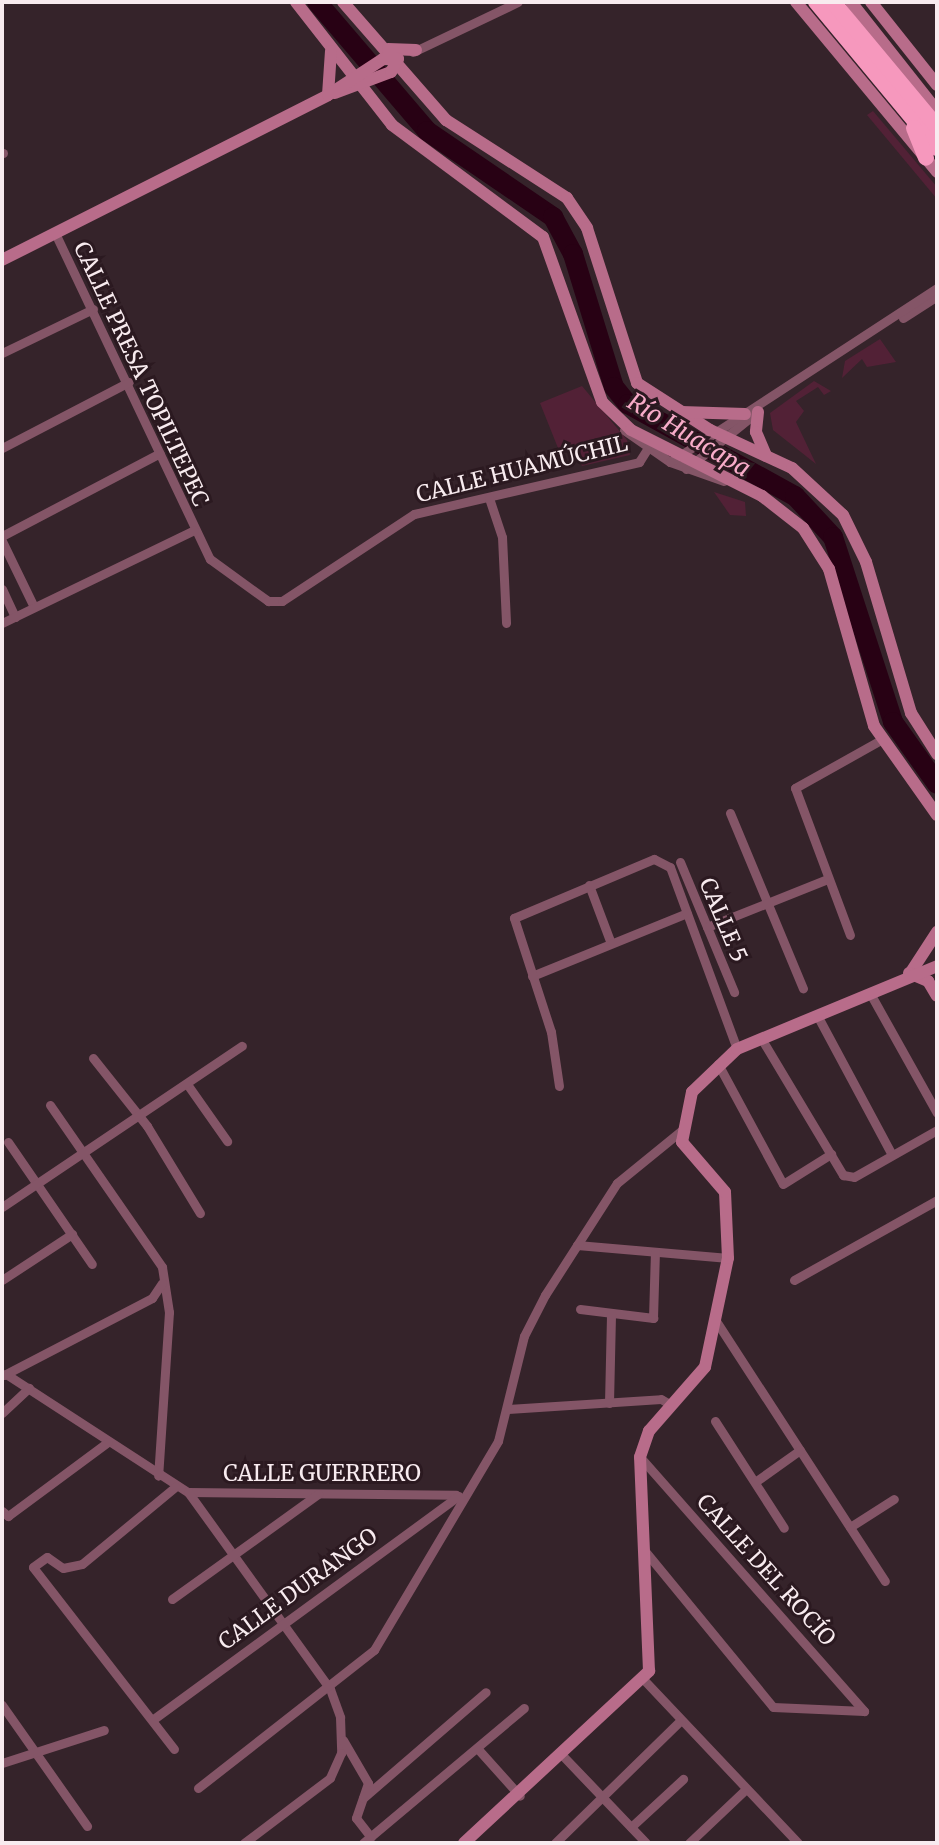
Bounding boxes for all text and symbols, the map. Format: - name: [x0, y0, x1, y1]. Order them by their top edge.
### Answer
- street label: CALLE PRESA TOPILTEPEC: [68, 238, 214, 510]
- water label: Río Huacapa: [622, 387, 756, 483]
- street label: CALLE HUAMÚCHIL: [413, 430, 631, 508]
- street label: CALLE 5: [693, 874, 753, 966]
- street label: CALLE GUERRERO: [223, 1461, 421, 1487]
- street label: CALLE DEL ROCÍO: [691, 1489, 841, 1651]
- street label: CALLE DURANGO: [213, 1523, 383, 1655]

